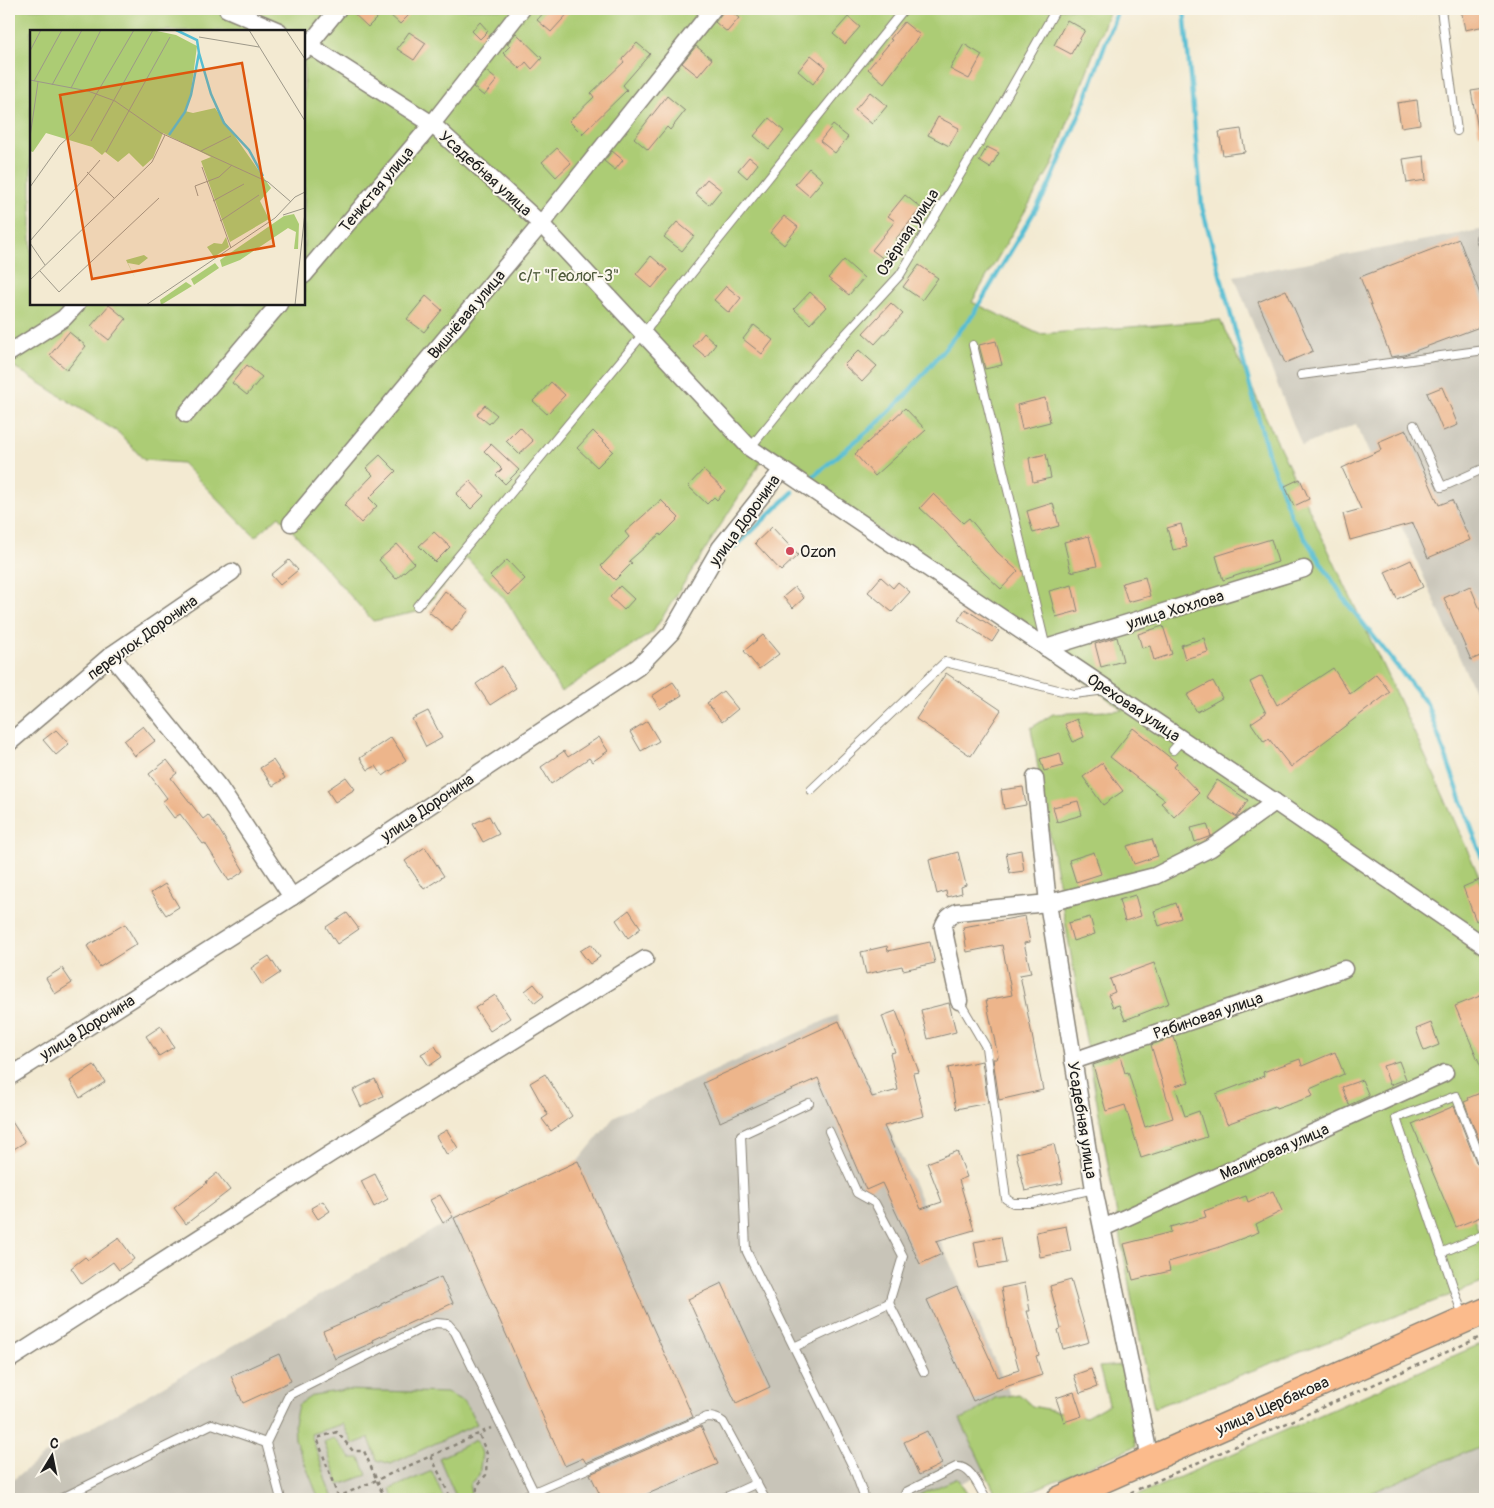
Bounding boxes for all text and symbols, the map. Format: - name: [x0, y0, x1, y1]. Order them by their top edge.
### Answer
- inset map: [30, 30, 305, 305]
- street label: Усадебная улица: [435, 127, 536, 221]
- street label: Тенистая улица: [335, 143, 418, 237]
- street label: Озёрная улица: [872, 185, 944, 280]
- street label: Вишнёвая улица: [424, 266, 510, 363]
- park label: с/т "Геолог-3": [519, 266, 619, 286]
- street label: улица Доронина: [704, 471, 785, 571]
- place label: Ozon: [800, 542, 836, 562]
- marker: Ozon: [784, 545, 796, 557]
- street label: улица Хохлова: [1123, 586, 1226, 635]
- street label: переулок Доронина: [83, 591, 202, 685]
- street label: Ореховая улица: [1083, 669, 1184, 746]
- street label: улица Доронина: [376, 769, 478, 847]
- street label: Рябиновая улица: [1151, 988, 1266, 1044]
- street label: улица Доронина: [36, 991, 139, 1066]
- street label: Усадебная улица: [1063, 1060, 1101, 1180]
- street label: Малиновая улица: [1217, 1119, 1332, 1185]
- street label: улица Щербакова: [1212, 1372, 1332, 1440]
- north arrow: [28, 1430, 78, 1480]
- text: С: [48, 1435, 60, 1453]

